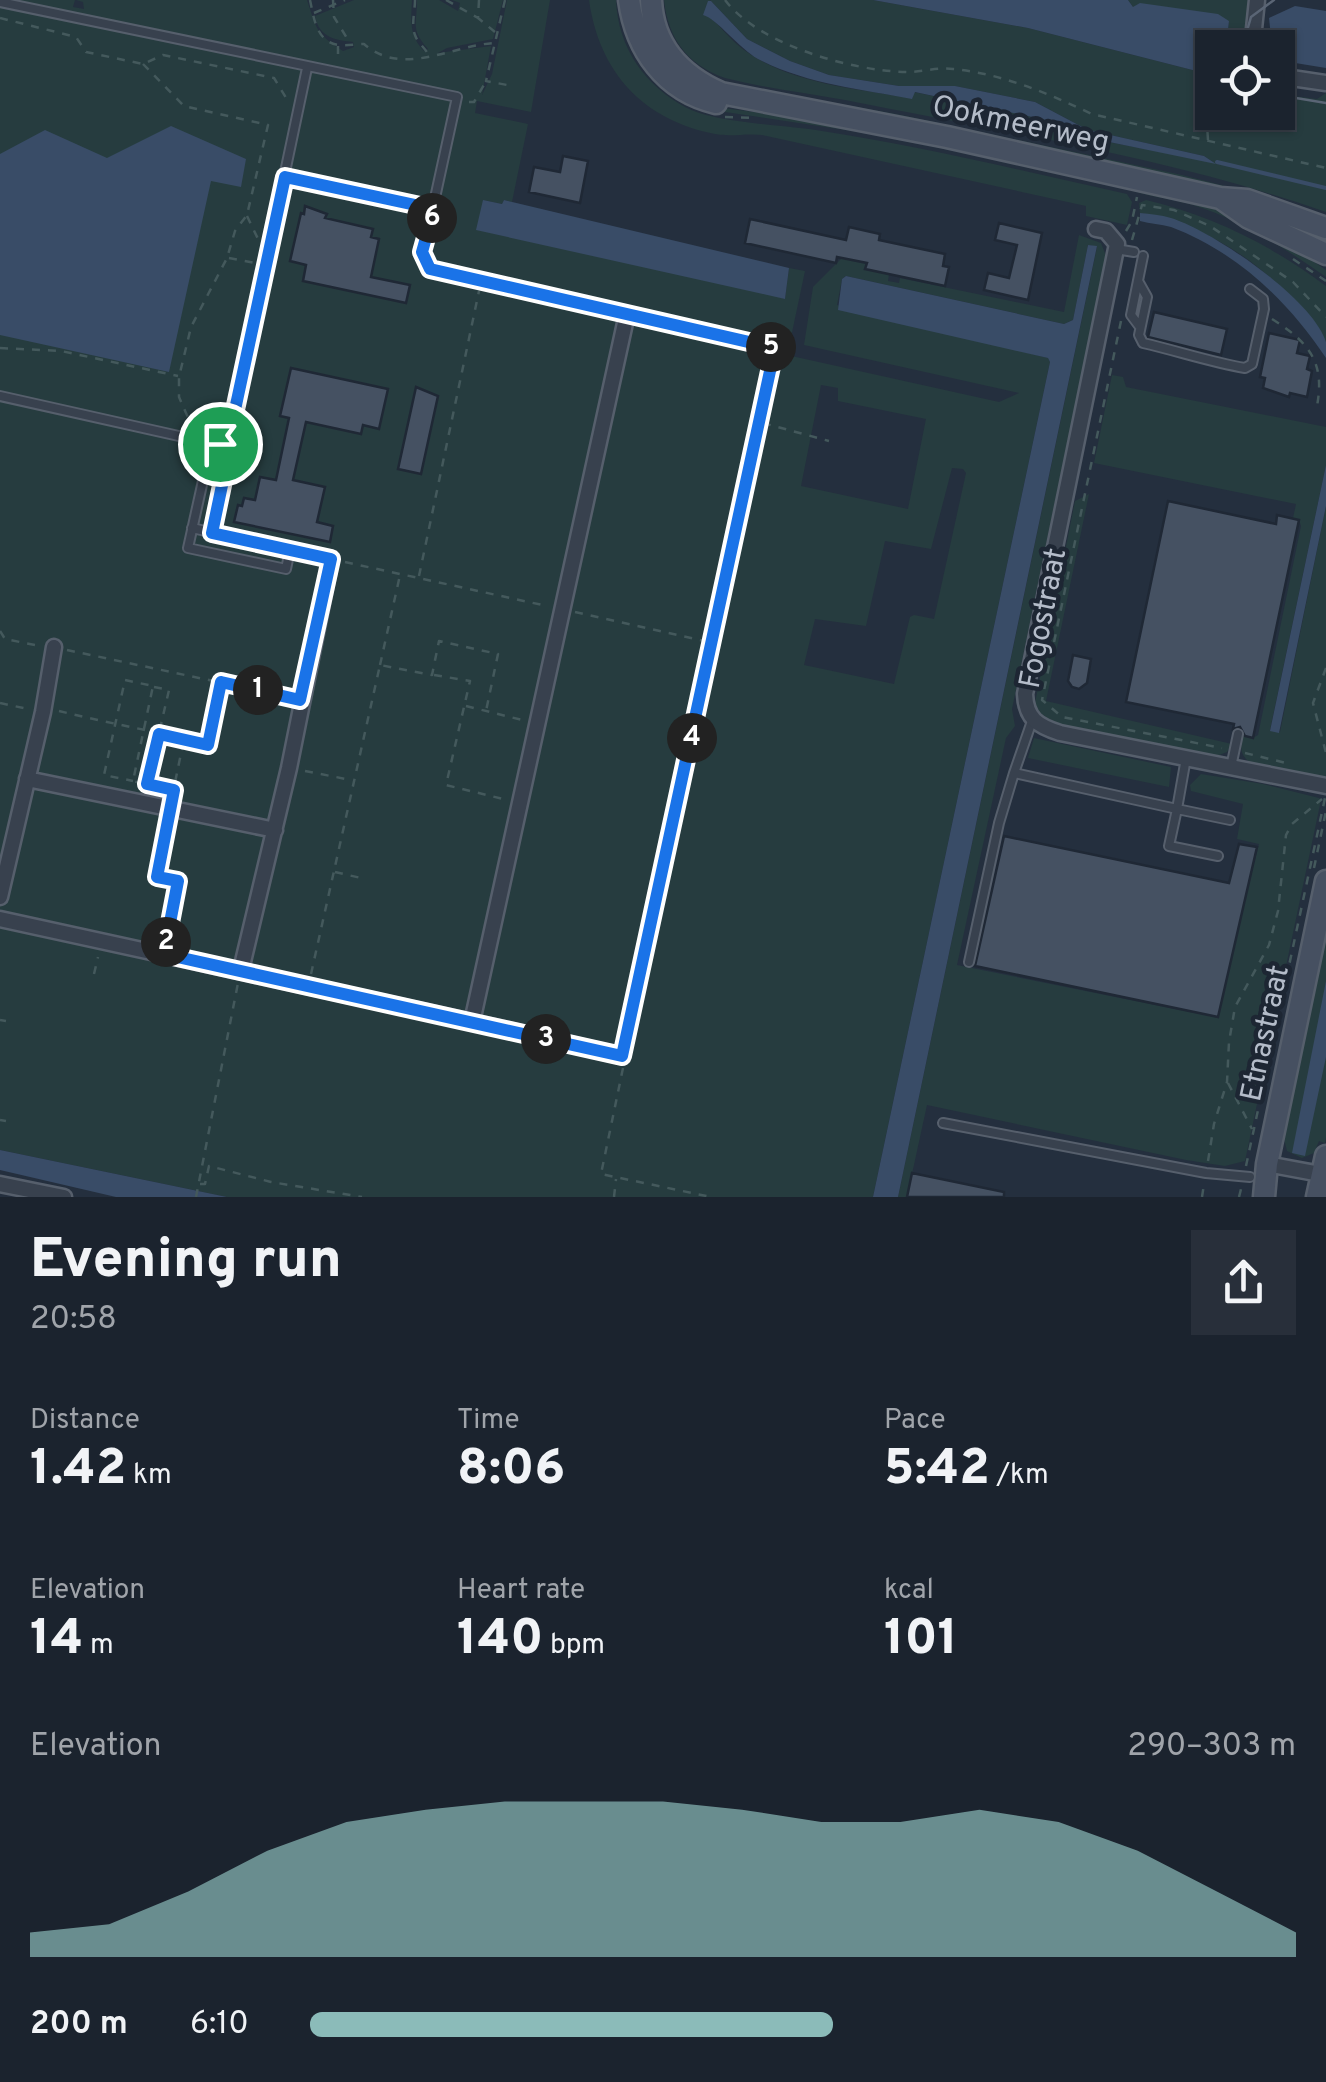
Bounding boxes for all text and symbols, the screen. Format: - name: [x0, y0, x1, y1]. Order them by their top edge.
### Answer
- map controls: [1195, 30, 1295, 130]
- button: locate: [1195, 30, 1295, 130]
- street label: Ookmeerweg: [929, 89, 1112, 162]
- pin: 6: [407, 193, 457, 243]
- text: 6: [423, 200, 441, 236]
- pin: 5: [746, 322, 796, 372]
- text: 5: [762, 329, 780, 365]
- pin: [178, 402, 263, 487]
- icon: arrive: [193, 417, 248, 472]
- street label: Fogostraat: [1013, 545, 1076, 692]
- pin: 1: [233, 665, 283, 715]
- text: 1: [252, 672, 264, 708]
- pin: 4: [667, 713, 717, 763]
- text: 4: [683, 720, 701, 756]
- pin: 2: [141, 917, 191, 967]
- text: 2: [157, 924, 175, 960]
- street label: Etnastraat: [1234, 962, 1299, 1105]
- pin: 3: [521, 1014, 571, 1064]
- text: 3: [538, 1021, 554, 1057]
- text: Evening run: [30, 1227, 342, 1297]
- button: share: [1191, 1230, 1296, 1335]
- text: 20:58: [30, 1300, 117, 1340]
- text: Distance: [30, 1403, 140, 1439]
- text: Time: [457, 1403, 520, 1439]
- text: Pace: [884, 1403, 946, 1439]
- text: 1.42: [30, 1439, 126, 1502]
- text: 8:06: [457, 1439, 565, 1502]
- text: 5:42: [884, 1439, 990, 1502]
- text: km: [126, 1458, 172, 1494]
- text: /km: [990, 1458, 1049, 1494]
- text: Elevation: [30, 1573, 145, 1609]
- text: Heart rate: [457, 1573, 585, 1609]
- text: kcal: [884, 1573, 934, 1609]
- text: 14: [30, 1609, 83, 1672]
- text: 140: [457, 1609, 544, 1672]
- text: 101: [884, 1609, 958, 1672]
- text: m: [83, 1628, 114, 1664]
- text: bpm: [544, 1628, 605, 1664]
- text: Elevation: [30, 1727, 162, 1767]
- text: 290–303 m: [1127, 1727, 1296, 1767]
- text: 200 m: [30, 2005, 128, 2045]
- text: 6:10: [190, 2005, 249, 2045]

